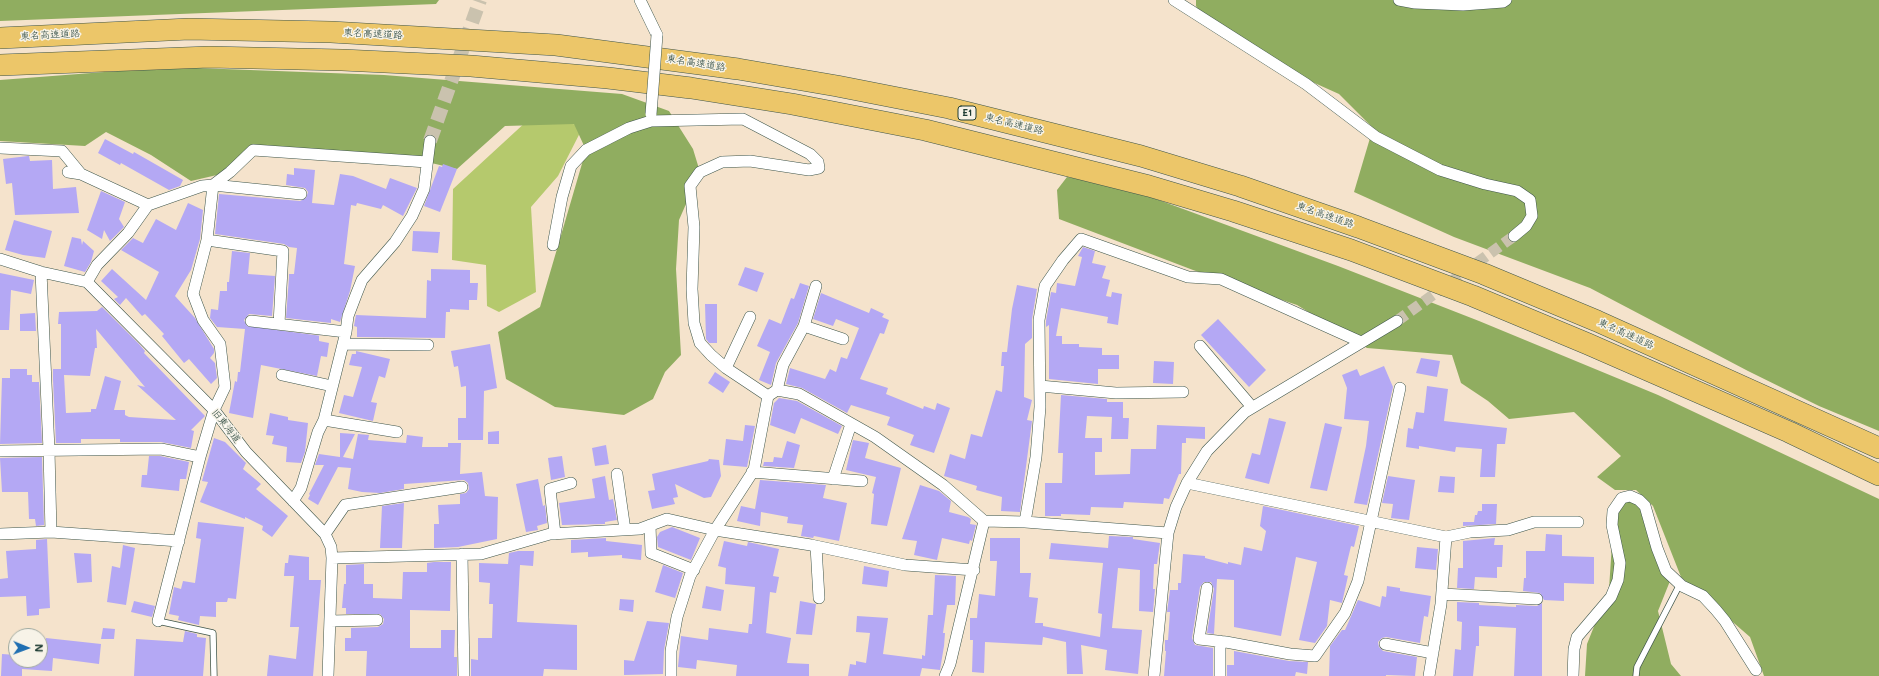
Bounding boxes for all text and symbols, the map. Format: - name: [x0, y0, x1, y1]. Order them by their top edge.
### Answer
- street label: 東名高速道路: [343, 26, 403, 42]
- street label: 東名高速道路: [20, 27, 80, 43]
- street label: 東名高速道路: [665, 52, 727, 74]
- road number: E1: [958, 106, 976, 120]
- street label: 東名高速道路: [983, 111, 1045, 137]
- street label: 東名高速道路: [1295, 200, 1355, 230]
- street label: 東名高速道路: [1596, 316, 1656, 352]
- street label: 旧東海道: [209, 407, 243, 445]
- north arrow: [8, 628, 48, 668]
- text: N: [32, 644, 47, 653]

